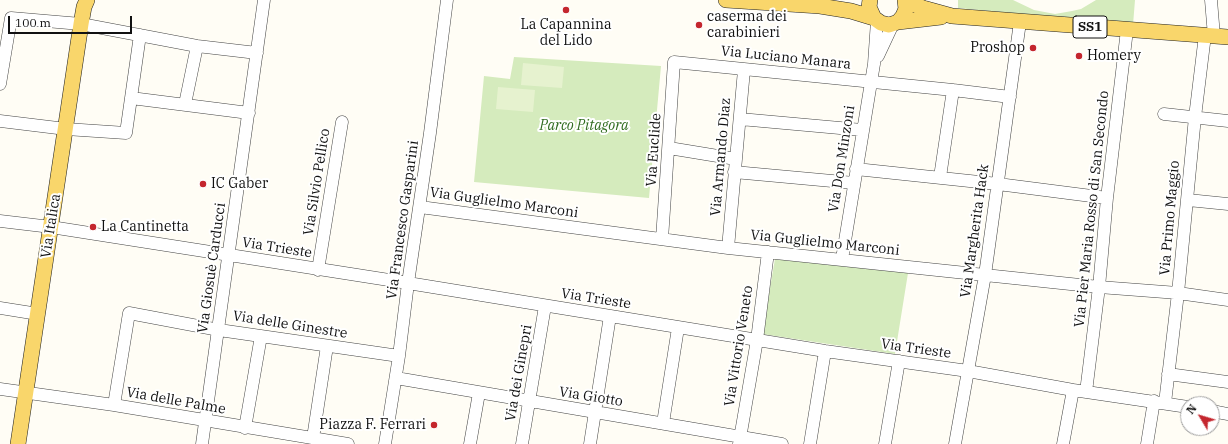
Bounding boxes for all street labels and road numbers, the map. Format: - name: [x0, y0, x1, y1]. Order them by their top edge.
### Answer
- road number: SS1: [1073, 16, 1107, 38]
- street label: Via Luciano Manara: [720, 43, 852, 73]
- street label: Via Pier Maria Rosso di San Secondo: [1071, 90, 1113, 328]
- street label: Via Armando Diaz: [707, 97, 735, 217]
- street label: Via Don Minzoni: [825, 104, 859, 214]
- street label: Via Euclide: [643, 113, 665, 187]
- street label: Via Silvio Pellico: [300, 127, 334, 237]
- street label: Via Francesco Gasparini: [384, 140, 422, 300]
- street label: Via Primo Maggio: [1157, 160, 1183, 276]
- street label: Via Margherita Hack: [957, 163, 993, 299]
- street label: Via Guglielmo Marconi: [429, 184, 579, 222]
- street label: Via Italica: [38, 192, 64, 260]
- street label: Via Giosuè Carducci: [195, 202, 229, 334]
- street label: Via Guglielmo Marconi: [750, 227, 900, 259]
- street label: Via Trieste: [241, 234, 313, 262]
- street label: Via Vittorio Veneto: [721, 284, 757, 408]
- street label: Via Trieste: [560, 285, 632, 313]
- street label: Via delle Ginestre: [231, 308, 349, 342]
- street label: Via dei Ginepri: [502, 323, 536, 423]
- street label: Via Trieste: [880, 336, 952, 362]
- street label: Via delle Palme: [125, 384, 227, 418]
- street label: Via Giotto: [558, 384, 624, 410]

